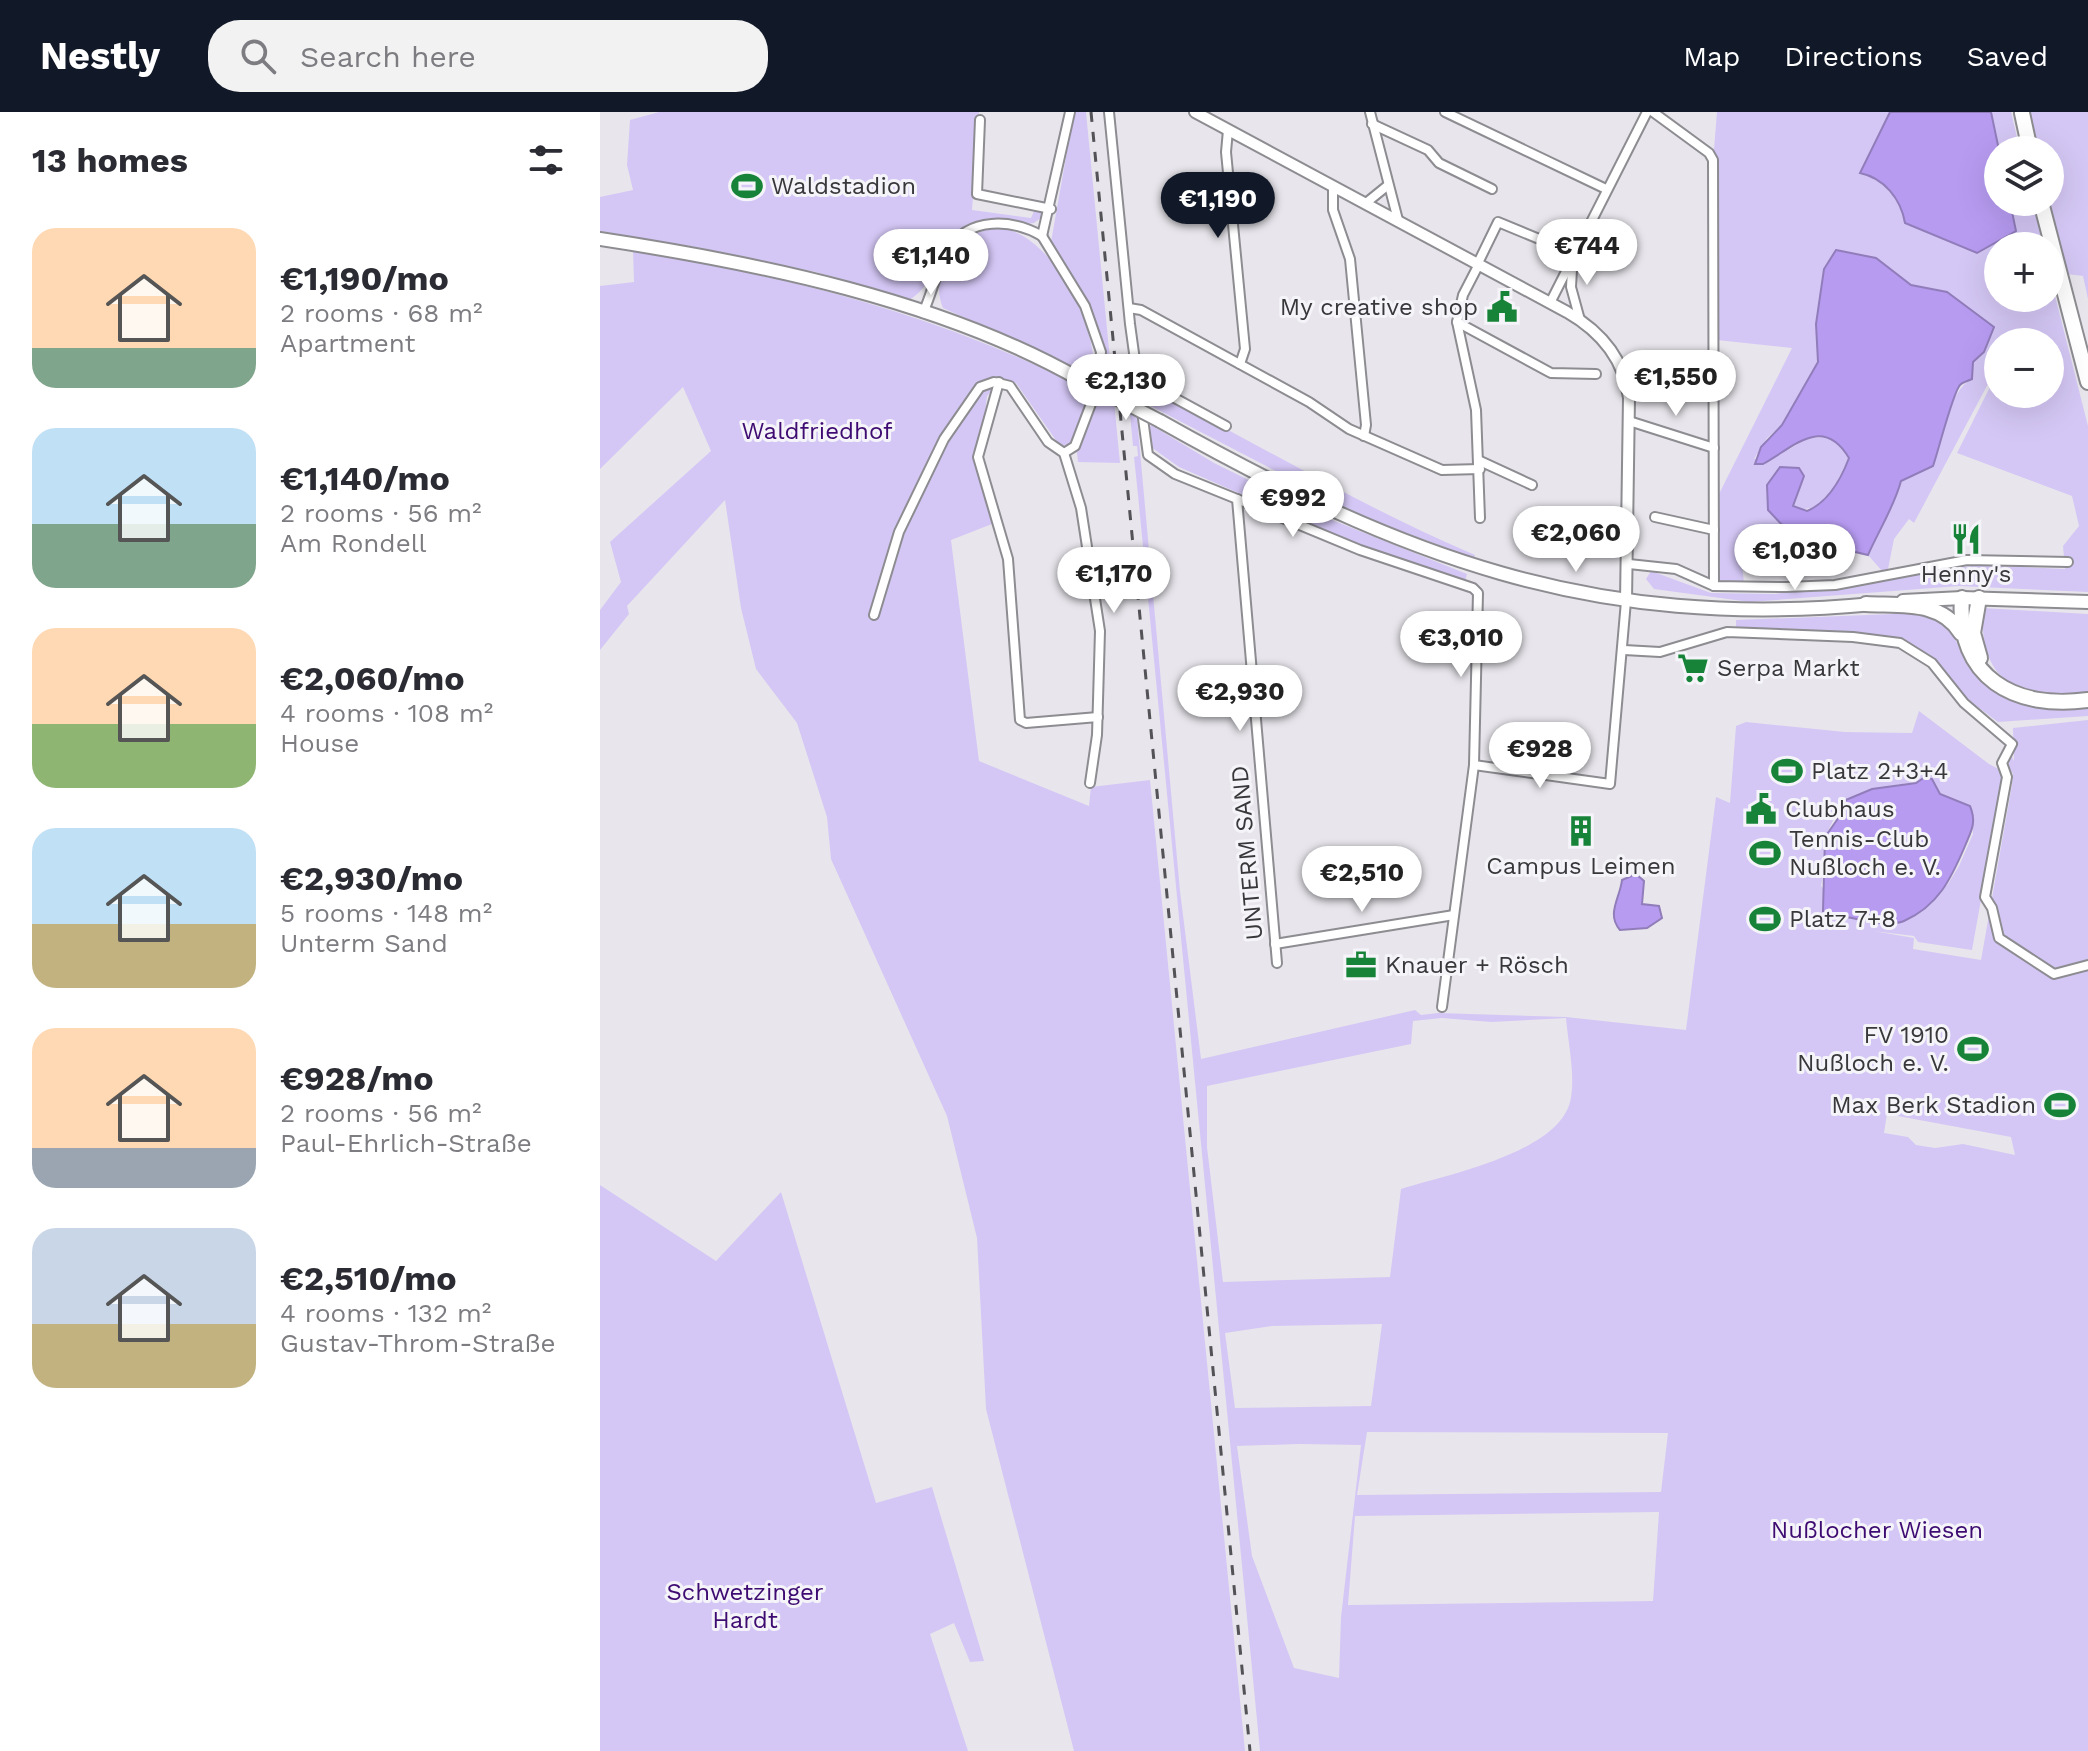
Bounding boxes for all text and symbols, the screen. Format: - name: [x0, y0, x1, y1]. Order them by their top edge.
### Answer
- search box: [208, 20, 768, 92]
- text: Nestly: [40, 34, 160, 78]
- icon: search: [236, 34, 280, 78]
- text: Search here: [300, 39, 476, 74]
- text: Map: [1683, 40, 1740, 73]
- text: Directions: [1784, 40, 1923, 73]
- text: Saved: [1967, 40, 2048, 73]
- map controls: [1984, 136, 2064, 408]
- button: layers: [1984, 136, 2064, 216]
- icon: filters: [524, 138, 568, 182]
- text: 13 homes: [32, 140, 188, 180]
- sports icon: Waldstadion: [730, 169, 764, 203]
- place label: Waldstadion: [771, 172, 916, 200]
- pin: €1,190: [1153, 172, 1283, 240]
- text: €1,190: [1179, 183, 1257, 213]
- pin: €744: [1540, 219, 1634, 287]
- pin: €1,140: [866, 229, 996, 297]
- text: €744: [1554, 230, 1620, 260]
- button: +: [1984, 232, 2064, 312]
- text: €1,140: [891, 240, 971, 270]
- text: €1,190/mo: [280, 258, 449, 298]
- icon: home: [96, 260, 192, 356]
- public building icon: My creative shop: [1485, 290, 1519, 324]
- place label: My creative shop: [1280, 293, 1478, 321]
- text: 2 rooms · 68 m²: [280, 298, 482, 328]
- text: Apartment: [280, 328, 416, 358]
- button: −: [1984, 328, 2064, 408]
- pin: €1,550: [1611, 350, 1741, 418]
- pin: €2,130: [1061, 354, 1191, 422]
- text: €1,550: [1634, 361, 1718, 391]
- text: €2,130: [1085, 365, 1167, 395]
- park label: Waldfriedhof: [741, 417, 893, 445]
- text: €1,140/mo: [280, 458, 450, 498]
- icon: home: [96, 460, 192, 556]
- pin: €992: [1246, 471, 1340, 539]
- text: €992: [1260, 482, 1326, 512]
- text: 2 rooms · 56 m²: [280, 498, 482, 528]
- pin: €2,060: [1511, 506, 1641, 574]
- text: €2,060: [1531, 517, 1621, 547]
- restaurant icon: Henny's: [1949, 522, 1983, 556]
- pin: €1,030: [1730, 524, 1860, 592]
- text: Am Rondell: [280, 528, 427, 558]
- text: €1,030: [1752, 535, 1838, 565]
- pin: €1,170: [1049, 547, 1179, 615]
- text: €1,170: [1075, 558, 1153, 588]
- place label: Henny's: [1921, 560, 2011, 588]
- pin: €3,010: [1396, 611, 1526, 679]
- text: €3,010: [1418, 622, 1504, 652]
- supermarket icon: Serpa Markt: [1676, 651, 1710, 685]
- place label: Serpa Markt: [1717, 654, 1860, 682]
- text: €2,060/mo: [280, 658, 465, 698]
- icon: home: [96, 660, 192, 756]
- pin: €2,930: [1175, 665, 1305, 733]
- text: €2,930: [1195, 676, 1285, 706]
- text: 4 rooms · 108 m²: [280, 698, 493, 728]
- pin: €928: [1493, 722, 1587, 790]
- text: House: [280, 728, 359, 758]
- text: €928: [1507, 733, 1573, 763]
- sports icon: Platz 2+3+4: [1770, 754, 1804, 788]
- place label: Platz 2+3+4: [1811, 757, 1948, 785]
- street label: UNTERM SAND: [1225, 765, 1269, 941]
- public building icon: Clubhaus: [1744, 792, 1778, 826]
- place label: Clubhaus: [1785, 795, 1895, 823]
- building icon: Campus Leimen: [1564, 814, 1598, 848]
- place label: Tennis-Club Nußloch e. V.: [1789, 825, 1941, 881]
- sports icon: Tennis-Club Nußloch e. V.: [1748, 836, 1782, 870]
- pin: €2,510: [1297, 846, 1427, 914]
- place label: Campus Leimen: [1486, 852, 1676, 880]
- text: €2,510: [1320, 857, 1404, 887]
- text: €2,930/mo: [280, 858, 463, 898]
- icon: home: [96, 860, 192, 956]
- text: 5 rooms · 148 m²: [280, 898, 492, 928]
- sports icon: Platz 7+8: [1748, 902, 1782, 936]
- place label: Platz 7+8: [1789, 905, 1896, 933]
- text: Unterm Sand: [280, 928, 448, 958]
- office icon: Knauer + Rösch: [1344, 948, 1378, 982]
- place label: Knauer + Rösch: [1385, 951, 1569, 979]
- place label: FV 1910 Nußloch e. V.: [1797, 1021, 1949, 1077]
- sports icon: FV 1910 Nußloch e. V.: [1956, 1032, 1990, 1066]
- text: €928/mo: [280, 1058, 434, 1098]
- icon: home: [96, 1060, 192, 1156]
- sports icon: Max Berk Stadion: [2043, 1088, 2077, 1122]
- place label: Max Berk Stadion: [1831, 1091, 2036, 1119]
- text: 2 rooms · 56 m²: [280, 1098, 482, 1128]
- text: Paul-Ehrlich-Straße: [280, 1128, 532, 1158]
- text: €2,510/mo: [280, 1258, 457, 1298]
- icon: home: [96, 1260, 192, 1356]
- text: 4 rooms · 132 m²: [280, 1298, 491, 1328]
- text: Gustav-Throm-Straße: [280, 1328, 556, 1358]
- park label: Nußlocher Wiesen: [1771, 1516, 1983, 1544]
- park label: Schwetzinger Hardt: [666, 1578, 824, 1634]

